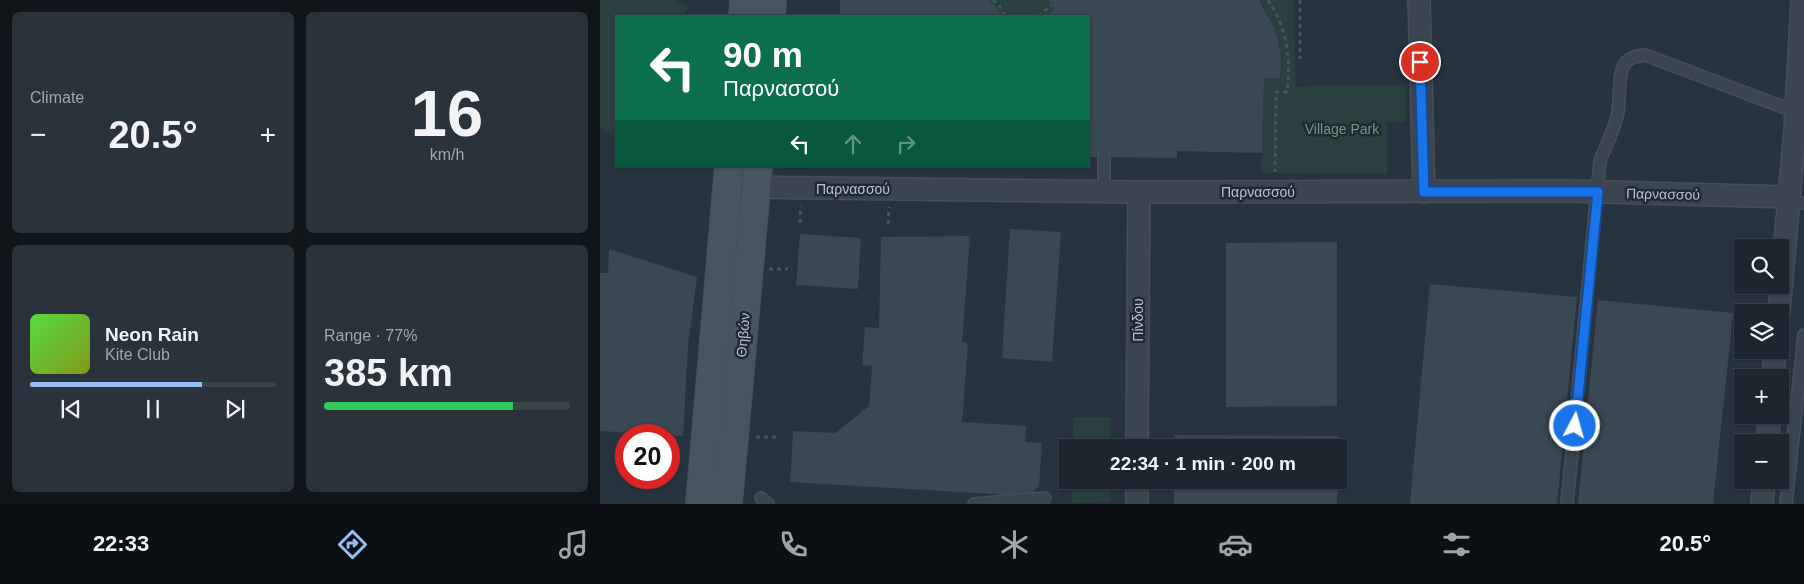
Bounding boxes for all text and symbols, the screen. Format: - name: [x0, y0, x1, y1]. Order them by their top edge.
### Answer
- icon: left: [640, 35, 705, 100]
- text: 90 m: [723, 35, 803, 74]
- pin: [1399, 41, 1441, 83]
- icon: arrive: [1406, 48, 1434, 76]
- text: Παρνασσού: [723, 76, 839, 101]
- text: 16: [411, 77, 483, 150]
- text: Climate: [30, 89, 84, 106]
- text: 20.5°: [108, 114, 198, 156]
- text: −: [30, 119, 46, 150]
- text: +: [260, 119, 276, 150]
- park label: Village Park: [1305, 121, 1380, 137]
- icon: left: [786, 130, 814, 158]
- icon: ahead: [839, 130, 867, 158]
- icon: right: [892, 130, 920, 158]
- text: km/h: [430, 146, 464, 163]
- street label: Παρνασσού: [816, 181, 890, 197]
- street label: Παρνασσού: [1221, 184, 1295, 200]
- street label: Παρνασσού: [1626, 185, 1700, 203]
- map controls: [1734, 239, 1789, 489]
- button: search: [1734, 239, 1789, 294]
- street label: Πίνδου: [1130, 298, 1146, 342]
- button: layers: [1734, 304, 1789, 359]
- street label: Θηβών: [733, 312, 753, 358]
- text: Neon Rain: [105, 324, 199, 345]
- text: Range · 77%: [324, 327, 417, 344]
- text: Kite Club: [105, 346, 170, 363]
- text: 385 km: [324, 352, 453, 394]
- button: +: [1734, 369, 1789, 424]
- icon: previous: [57, 395, 85, 423]
- icon: pause: [139, 395, 167, 423]
- icon: next: [221, 395, 249, 423]
- position arrow: [1548, 399, 1600, 451]
- speed limit sign: 20: [615, 424, 680, 489]
- button: −: [1734, 434, 1789, 489]
- text: 22:34 · 1 min · 200 m: [1110, 453, 1296, 474]
- icon: directions: [335, 527, 370, 562]
- icon: music: [556, 527, 591, 562]
- icon: phone: [776, 527, 811, 562]
- icon: climate: [997, 527, 1032, 562]
- icon: car: [1218, 527, 1253, 562]
- icon: filters: [1439, 527, 1474, 562]
- text: 22:33: [93, 531, 149, 556]
- text: 20.5°: [1659, 531, 1711, 556]

